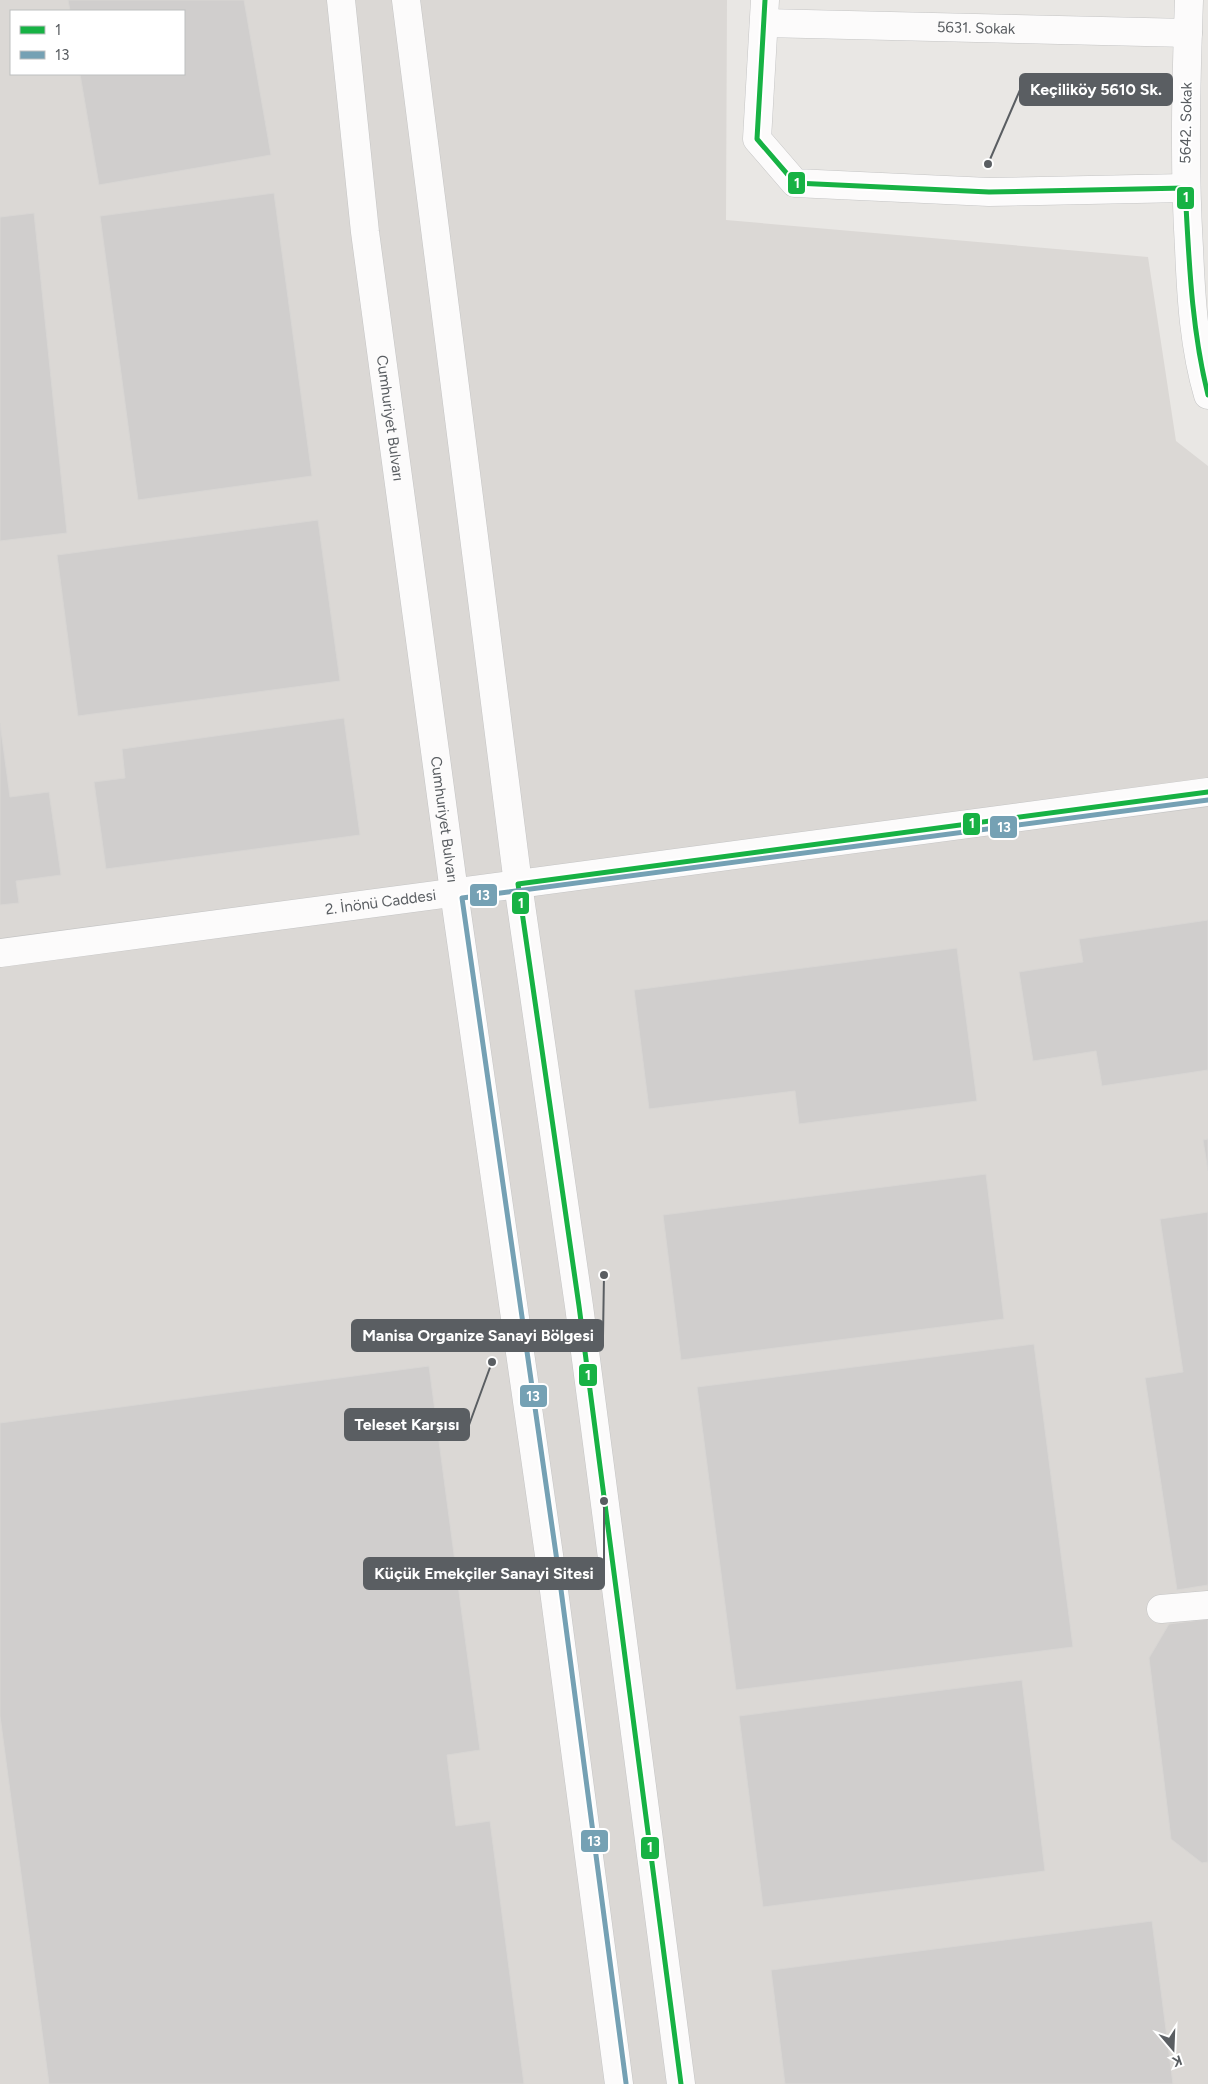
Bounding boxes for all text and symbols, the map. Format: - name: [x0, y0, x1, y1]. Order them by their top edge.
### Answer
- legend: [10, 10, 185, 75]
- street label: 5631. Sokak: [937, 18, 1016, 38]
- text: 1: [55, 21, 61, 39]
- text: 13: [55, 46, 69, 64]
- callout: Keçiliköy 5610 Sk.: [1020, 74, 1172, 105]
- text: Keçiliköy 5610 Sk.: [1030, 80, 1162, 99]
- street label: 5642. Sokak: [1176, 81, 1196, 164]
- line badge: 1: [787, 171, 806, 195]
- text: 1: [794, 175, 800, 192]
- line badge: 1: [1176, 186, 1195, 210]
- text: 1: [1183, 189, 1189, 206]
- street label: Cumhuriyet Bulvarı: [373, 354, 408, 482]
- street label: Cumhuriyet Bulvarı: [427, 755, 462, 884]
- line badge: 1: [962, 812, 981, 836]
- text: 1: [969, 815, 975, 832]
- line badge: 13: [989, 815, 1018, 839]
- text: 13: [997, 819, 1011, 836]
- line badge: 13: [469, 883, 498, 907]
- street label: 2. İnönü Caddesi: [324, 886, 437, 919]
- text: 13: [476, 887, 490, 904]
- line badge: 1: [511, 891, 530, 915]
- text: 1: [518, 895, 524, 912]
- callout: Manisa Organize Sanayi Bölgesi: [352, 1320, 603, 1351]
- text: Manisa Organize Sanayi Bölgesi: [362, 1326, 594, 1345]
- line badge: 1: [578, 1363, 598, 1387]
- text: 1: [585, 1367, 591, 1384]
- line badge: 13: [519, 1384, 548, 1408]
- text: 13: [526, 1388, 540, 1405]
- callout: Teleset Karşısı: [345, 1409, 469, 1440]
- text: Teleset Karşısı: [355, 1415, 459, 1434]
- callout: Küçük Emekçiler Sanayi Sitesi: [364, 1558, 604, 1589]
- text: Küçük Emekçiler Sanayi Sitesi: [374, 1564, 594, 1583]
- line badge: 13: [580, 1829, 609, 1853]
- text: 13: [587, 1833, 601, 1850]
- line badge: 1: [640, 1836, 660, 1860]
- text: 1: [647, 1839, 653, 1856]
- north arrow: [1148, 2024, 1198, 2074]
- text: K: [1169, 2051, 1184, 2071]

